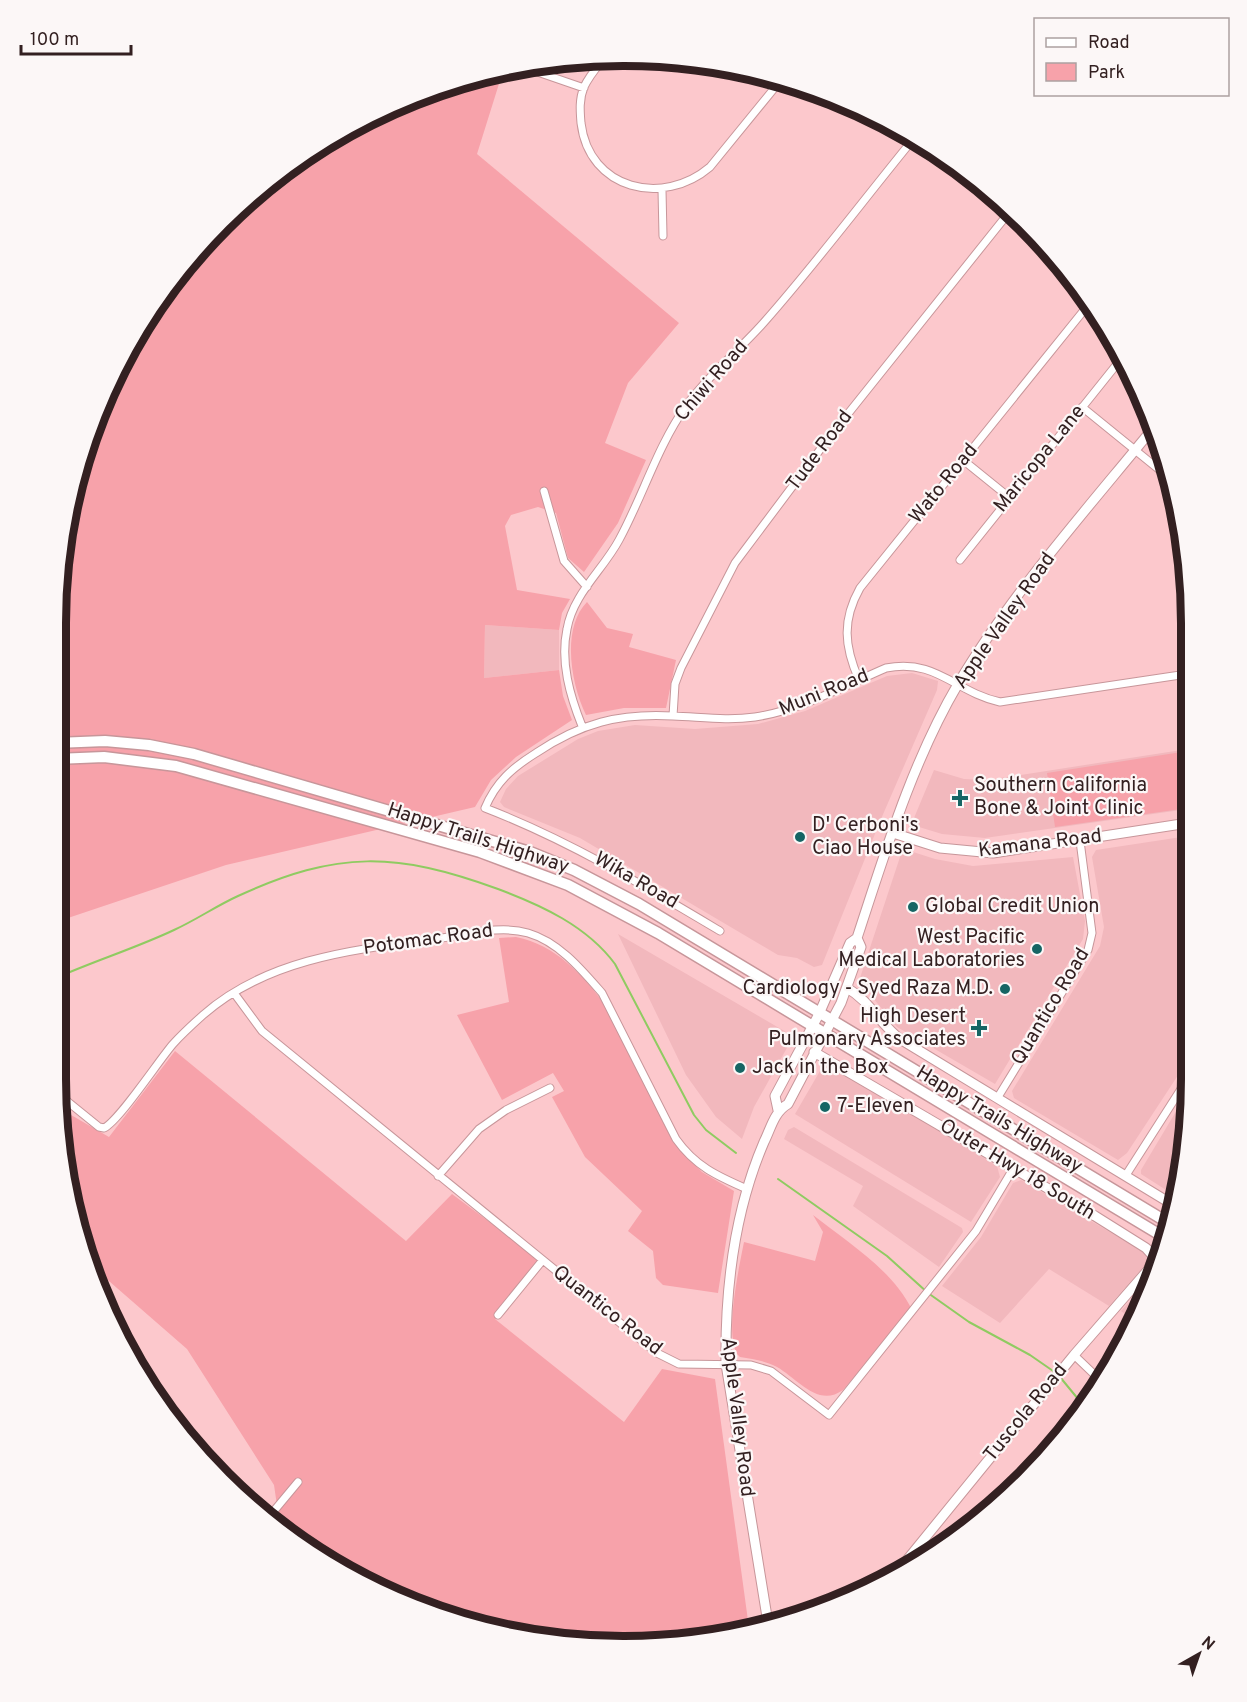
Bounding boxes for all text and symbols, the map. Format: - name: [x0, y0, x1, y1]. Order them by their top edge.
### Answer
- scale bar: [21, 18, 130, 56]
- legend: [1034, 18, 1229, 96]
- text: 100 m: [30, 29, 79, 52]
- text: Road: [1088, 32, 1130, 55]
- text: Park: [1088, 62, 1125, 85]
- street label: Chiwi Road: [669, 335, 755, 427]
- street label: Maricopa Lane: [989, 400, 1091, 518]
- street label: Tude Road: [781, 405, 859, 497]
- street label: Wato Road: [904, 438, 984, 530]
- street label: Apple Valley Road: [948, 548, 1062, 694]
- street label: Muni Road: [775, 663, 873, 723]
- place label: Southern California Bone & Joint Clinic: [974, 773, 1147, 822]
- marker: Southern California Bone & Joint Clinic: [951, 789, 969, 807]
- street label: Happy Trails Highway: [384, 797, 572, 881]
- place label: D' Cerboni's Ciao House: [812, 813, 919, 862]
- street label: Kamana Road: [977, 824, 1103, 864]
- marker: D' Cerboni's Ciao House: [793, 830, 807, 844]
- street label: Wika Road: [589, 846, 683, 916]
- place label: Global Credit Union: [925, 894, 1100, 920]
- marker: Global Credit Union: [906, 900, 920, 914]
- street label: Potomac Road: [361, 918, 495, 962]
- place label: West Pacific Medical Laboratories: [838, 925, 1025, 974]
- marker: West Pacific Medical Laboratories: [1030, 942, 1044, 956]
- street label: Quantico Road: [1006, 944, 1096, 1070]
- place label: Cardiology - Syed Raza M.D.: [743, 976, 993, 1002]
- marker: Cardiology - Syed Raza M.D.: [998, 982, 1012, 996]
- place label: High Desert Pulmonary Associates: [768, 1004, 966, 1053]
- marker: High Desert Pulmonary Associates: [970, 1019, 988, 1037]
- place label: Jack in the Box: [752, 1055, 889, 1081]
- street label: Happy Trails Highway: [911, 1060, 1087, 1180]
- marker: Jack in the Box: [733, 1061, 747, 1075]
- place label: 7-Eleven: [837, 1094, 914, 1120]
- marker: 7-Eleven: [818, 1100, 832, 1114]
- street label: Outer Hwy 18 South: [934, 1113, 1100, 1227]
- street label: Quantico Road: [547, 1260, 667, 1362]
- street label: Apple Valley Road: [714, 1336, 760, 1498]
- street label: Tuscola Road: [978, 1358, 1074, 1468]
- north arrow: [1169, 1624, 1229, 1684]
- text: N: [1197, 1633, 1218, 1655]

